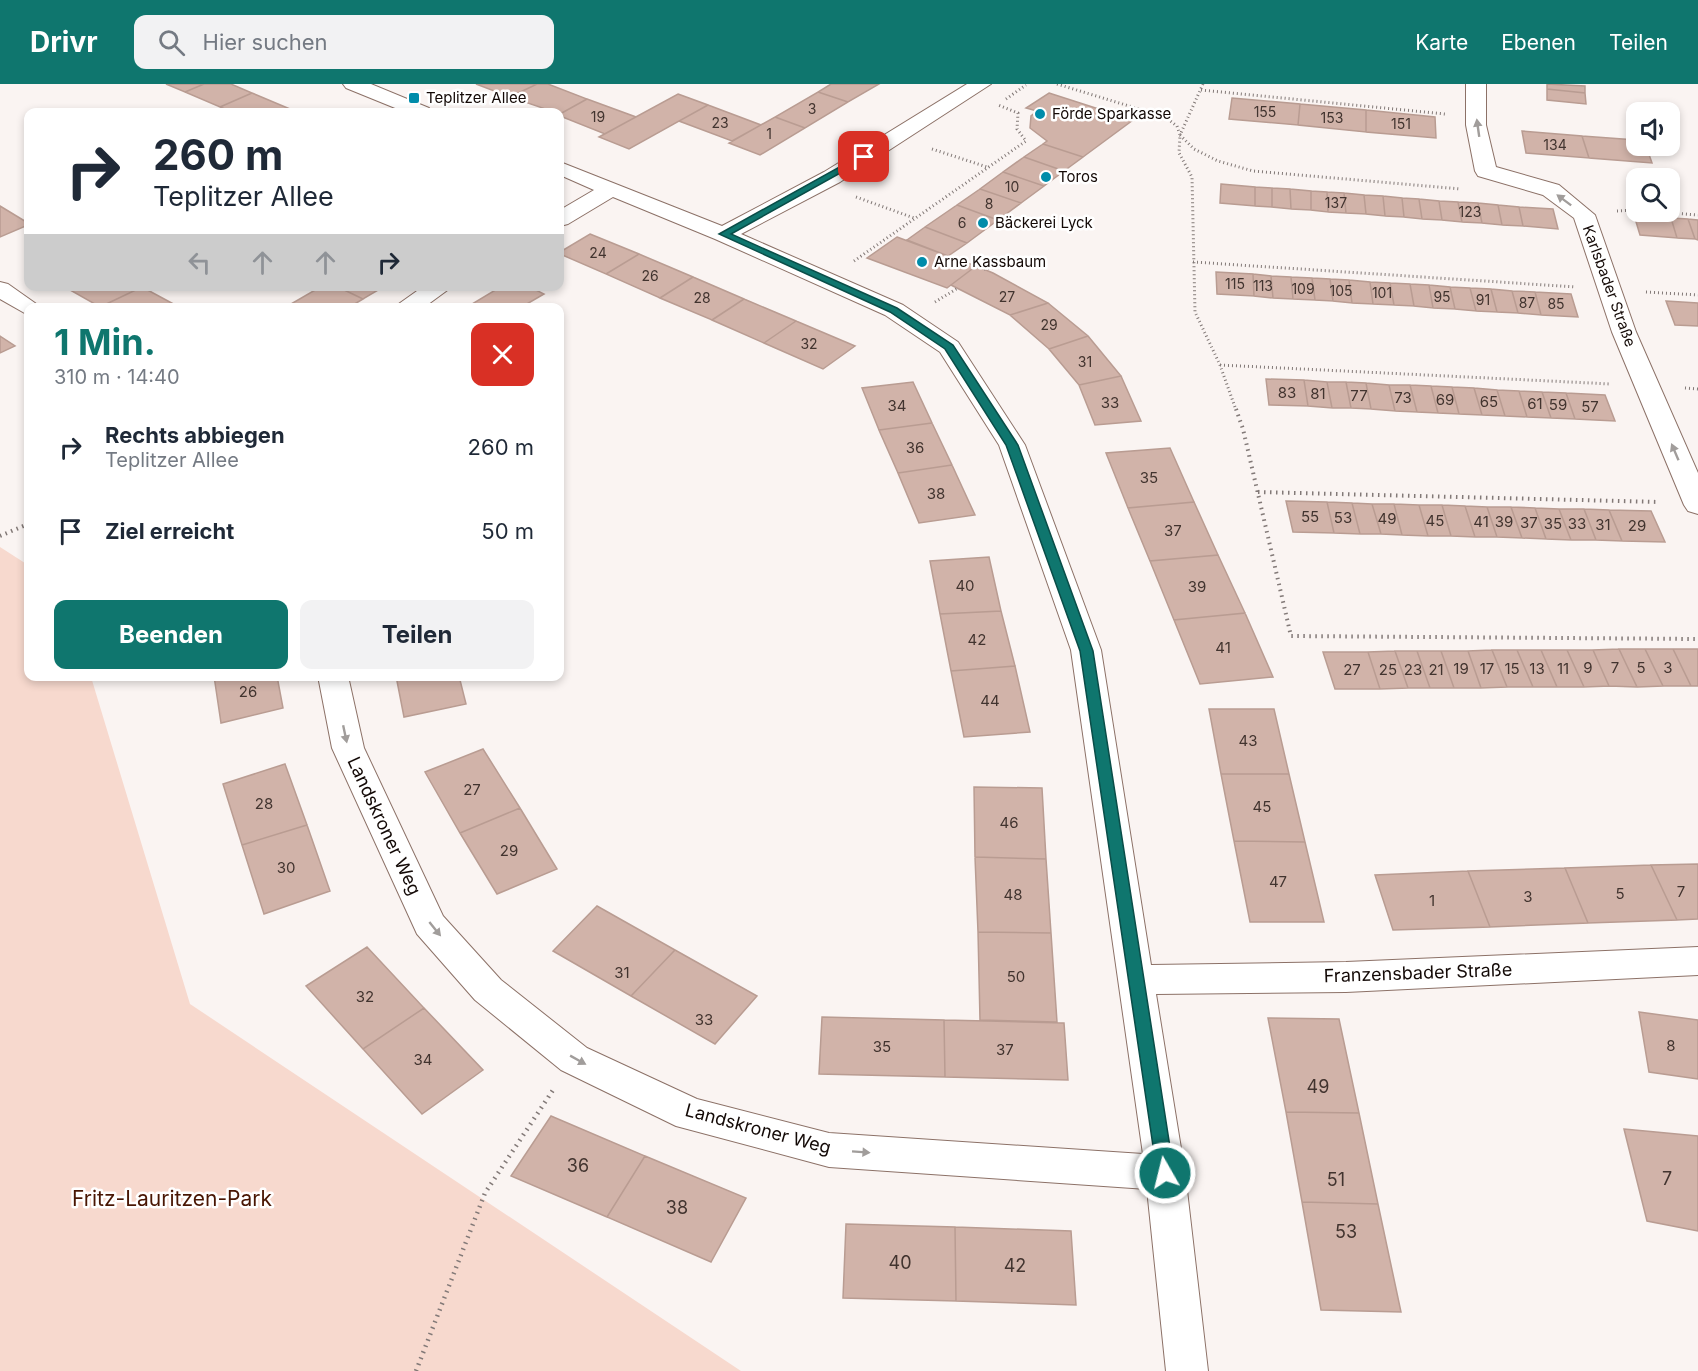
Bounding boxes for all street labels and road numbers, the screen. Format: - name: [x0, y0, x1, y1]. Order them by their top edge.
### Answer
- street label: Karlsbader Straße: [1579, 222, 1640, 349]
- street label: Landskroner Weg: [343, 753, 426, 898]
- street label: Franzensbader Straße: [1323, 959, 1513, 986]
- street label: Landskroner Weg: [683, 1099, 833, 1158]

